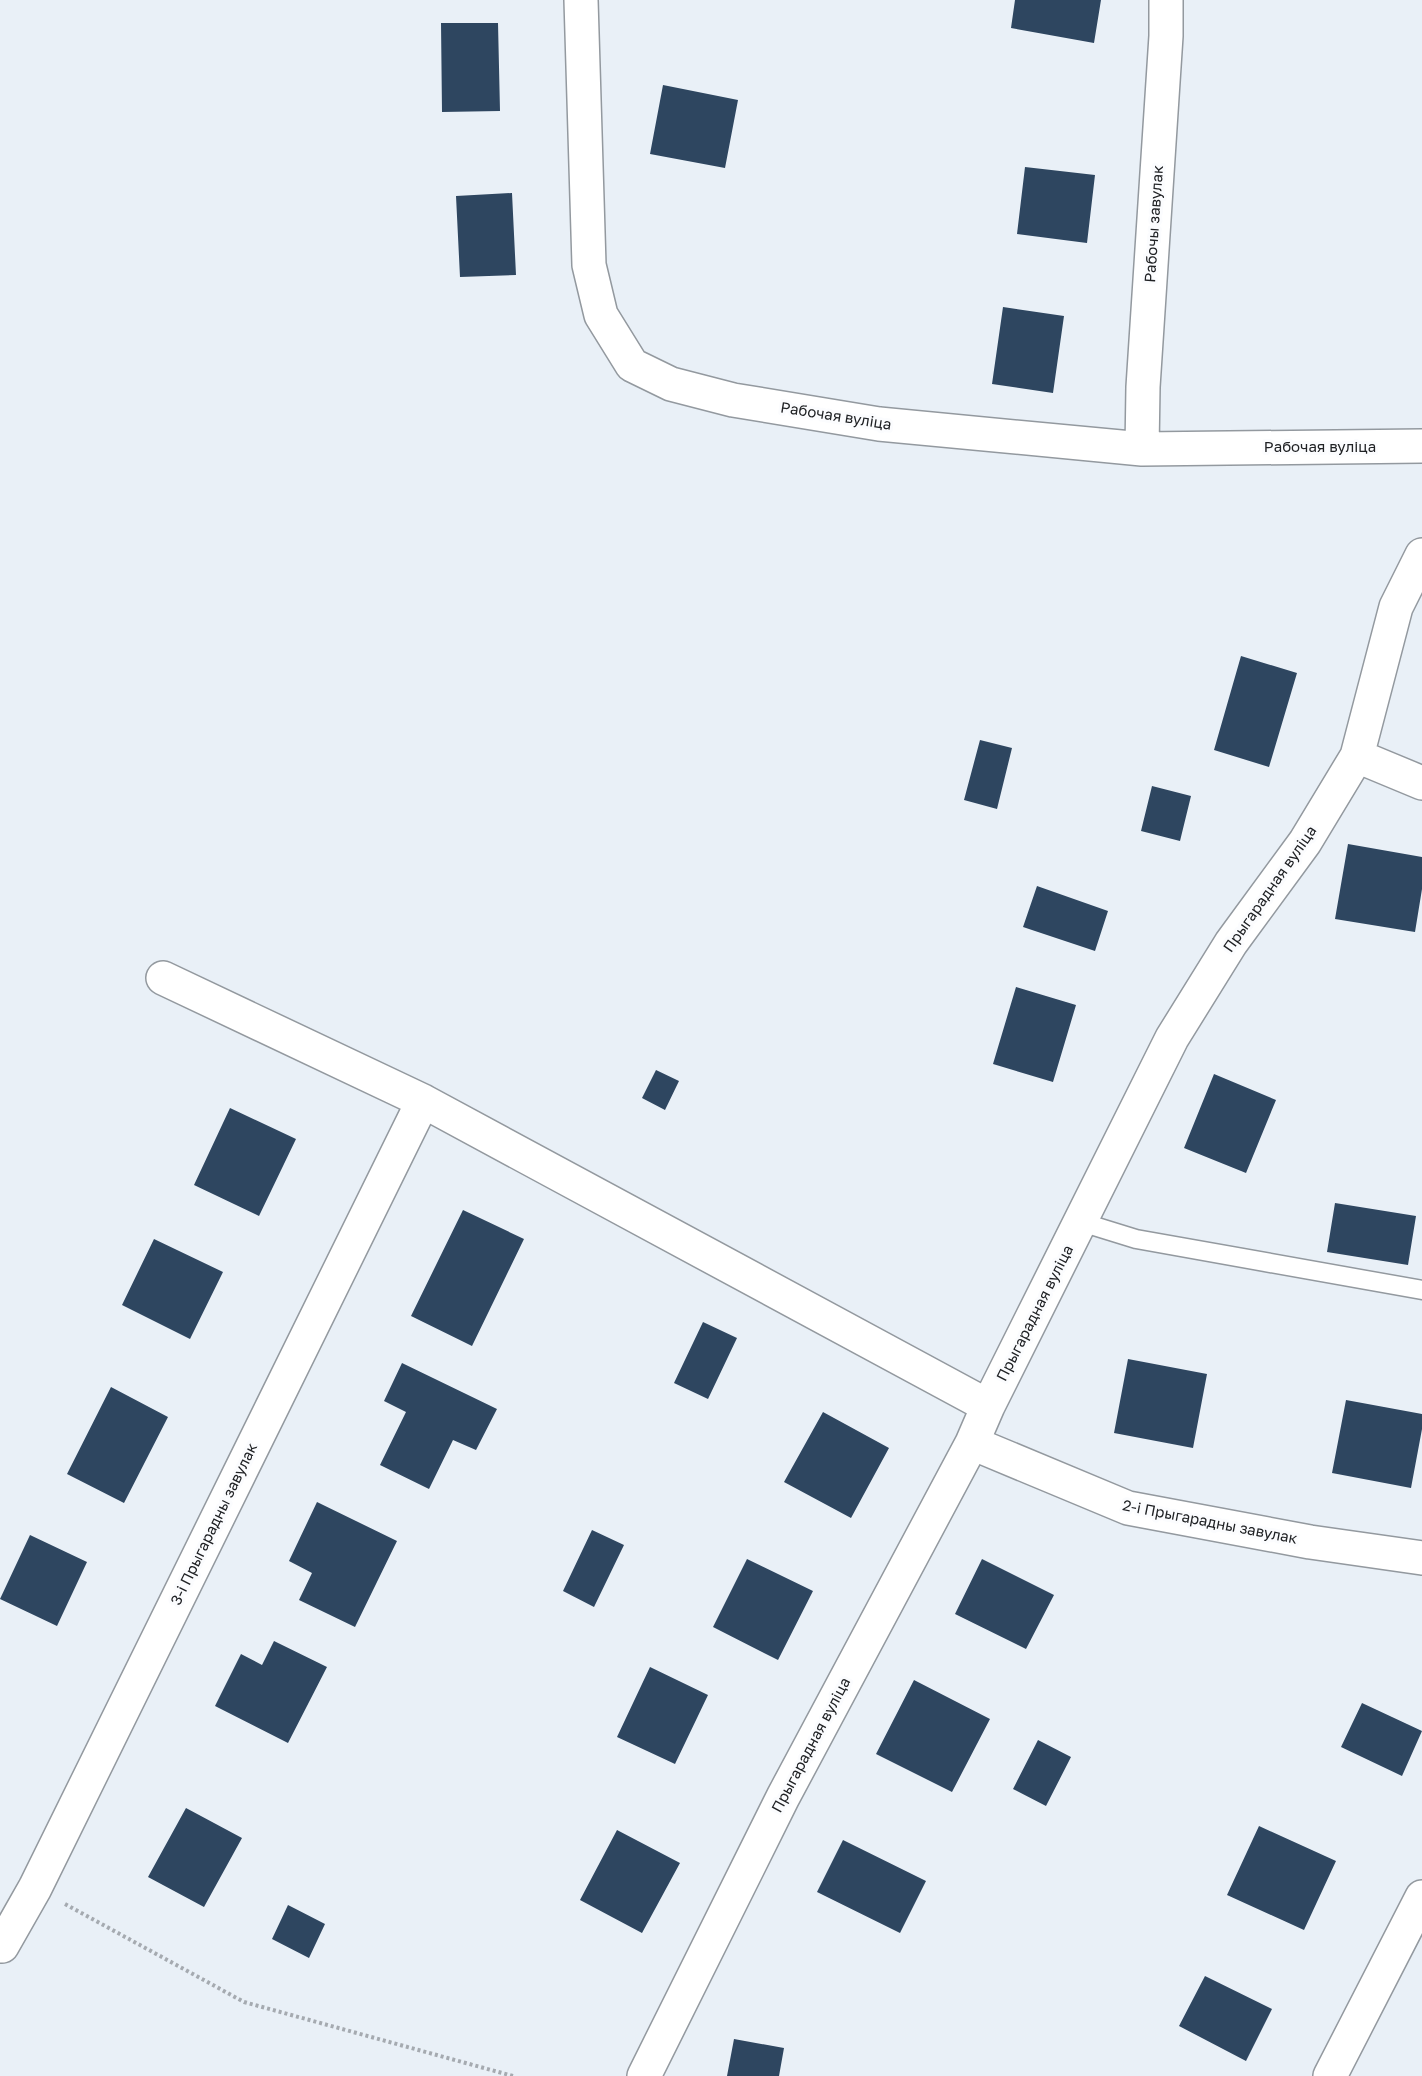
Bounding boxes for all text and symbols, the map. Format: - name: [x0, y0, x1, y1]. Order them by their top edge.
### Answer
- street label: Рабочы завулак: [1140, 164, 1166, 283]
- street label: Рабочая вуліца: [779, 397, 893, 433]
- street label: Рабочая вуліца: [1264, 437, 1376, 455]
- street label: Прыгарадная вуліца: [1219, 822, 1320, 955]
- street label: Прыгарадная вуліца: [992, 1242, 1076, 1384]
- street label: 3-і Прыгарадны завулак: [166, 1439, 260, 1607]
- street label: 2-і Прыгарадны завулак: [1121, 1495, 1300, 1547]
- street label: Прыгарадная вуліца: [767, 1674, 853, 1815]

